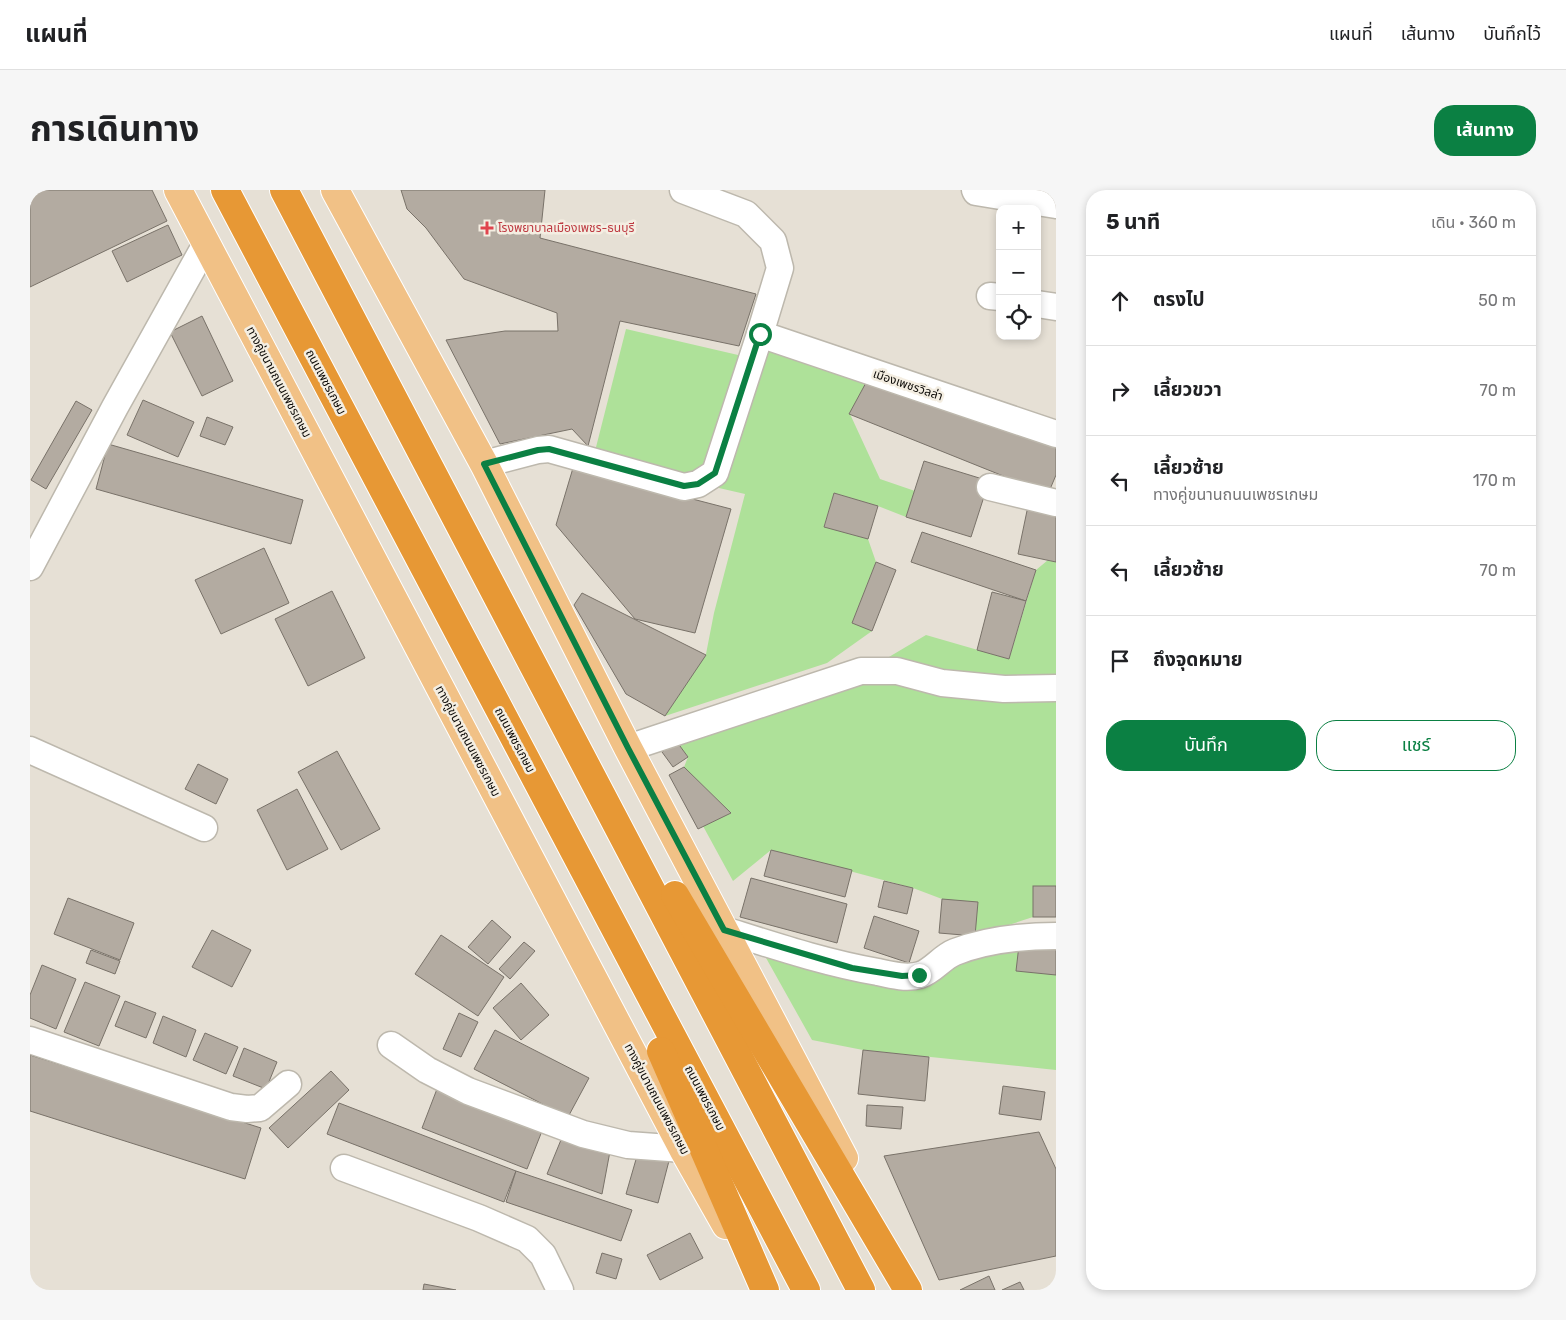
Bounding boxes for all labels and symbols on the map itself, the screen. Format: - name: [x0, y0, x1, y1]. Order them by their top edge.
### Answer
- marker: โรงพยาบาลเมืองเพชร-ธนบุรี: [480, 221, 494, 235]
- place label: โรงพยาบาลเมืองเพชร-ธนบุรี: [498, 221, 634, 235]
- route start: [749, 323, 772, 346]
- street label: ทางคู่ขนานถนนเพชรเกษม: [244, 324, 314, 440]
- street label: ถนนเพชรเกษม: [303, 347, 349, 417]
- street label: เมืองเพชรวิลล่า: [871, 367, 945, 403]
- street label: ทางคู่ขนานถนนเพชรเกษม: [433, 683, 503, 799]
- street label: ถนนเพชรเกษม: [492, 705, 538, 775]
- route end: [908, 964, 931, 987]
- street label: ทางคู่ขนานถนนเพชรเกษม: [622, 1041, 692, 1157]
- street label: ถนนเพชรเกษม: [682, 1063, 728, 1133]

